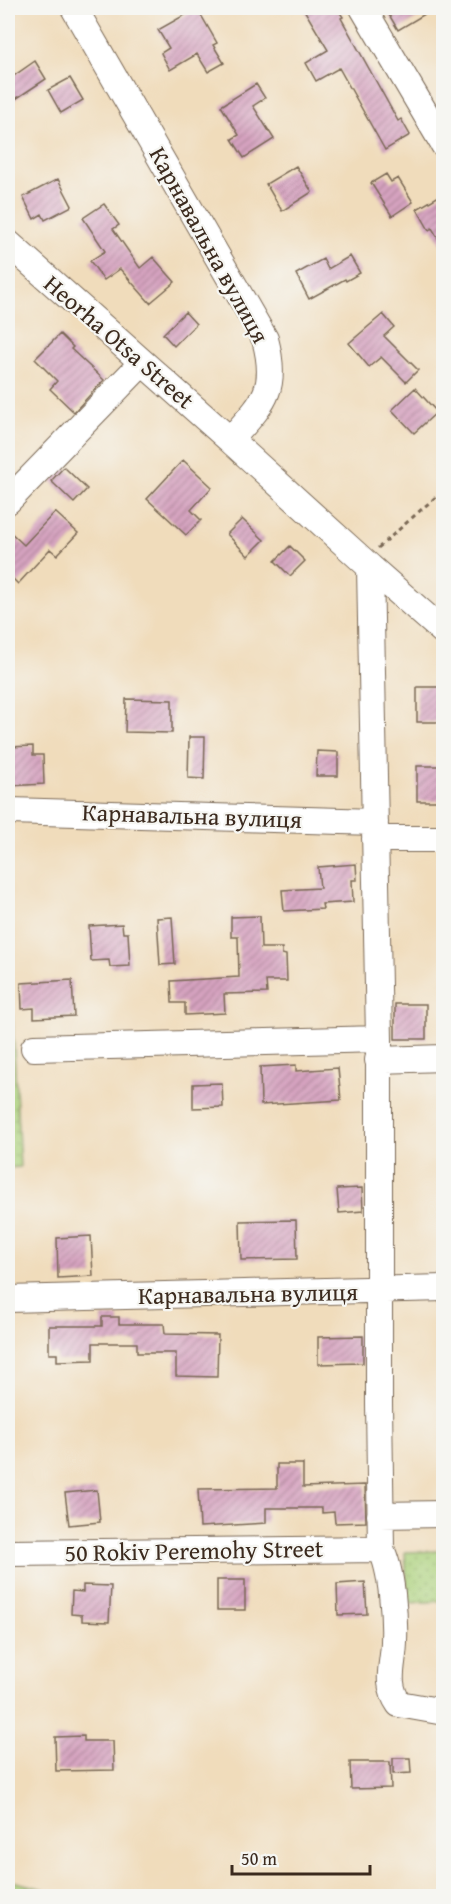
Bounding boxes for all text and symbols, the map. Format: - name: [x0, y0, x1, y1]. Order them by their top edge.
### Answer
- street label: Карнавальна вулиця: [141, 140, 278, 349]
- street label: Heorha Otsa Street: [36, 266, 203, 417]
- street label: Карнавальна вулиця: [81, 794, 303, 837]
- street label: Карнавальна вулиця: [138, 1274, 358, 1313]
- street label: 50 Rokiv Peremohy Street: [64, 1531, 324, 1570]
- scale bar: [232, 1838, 370, 1876]
- text: 50 m: [241, 1845, 277, 1872]

